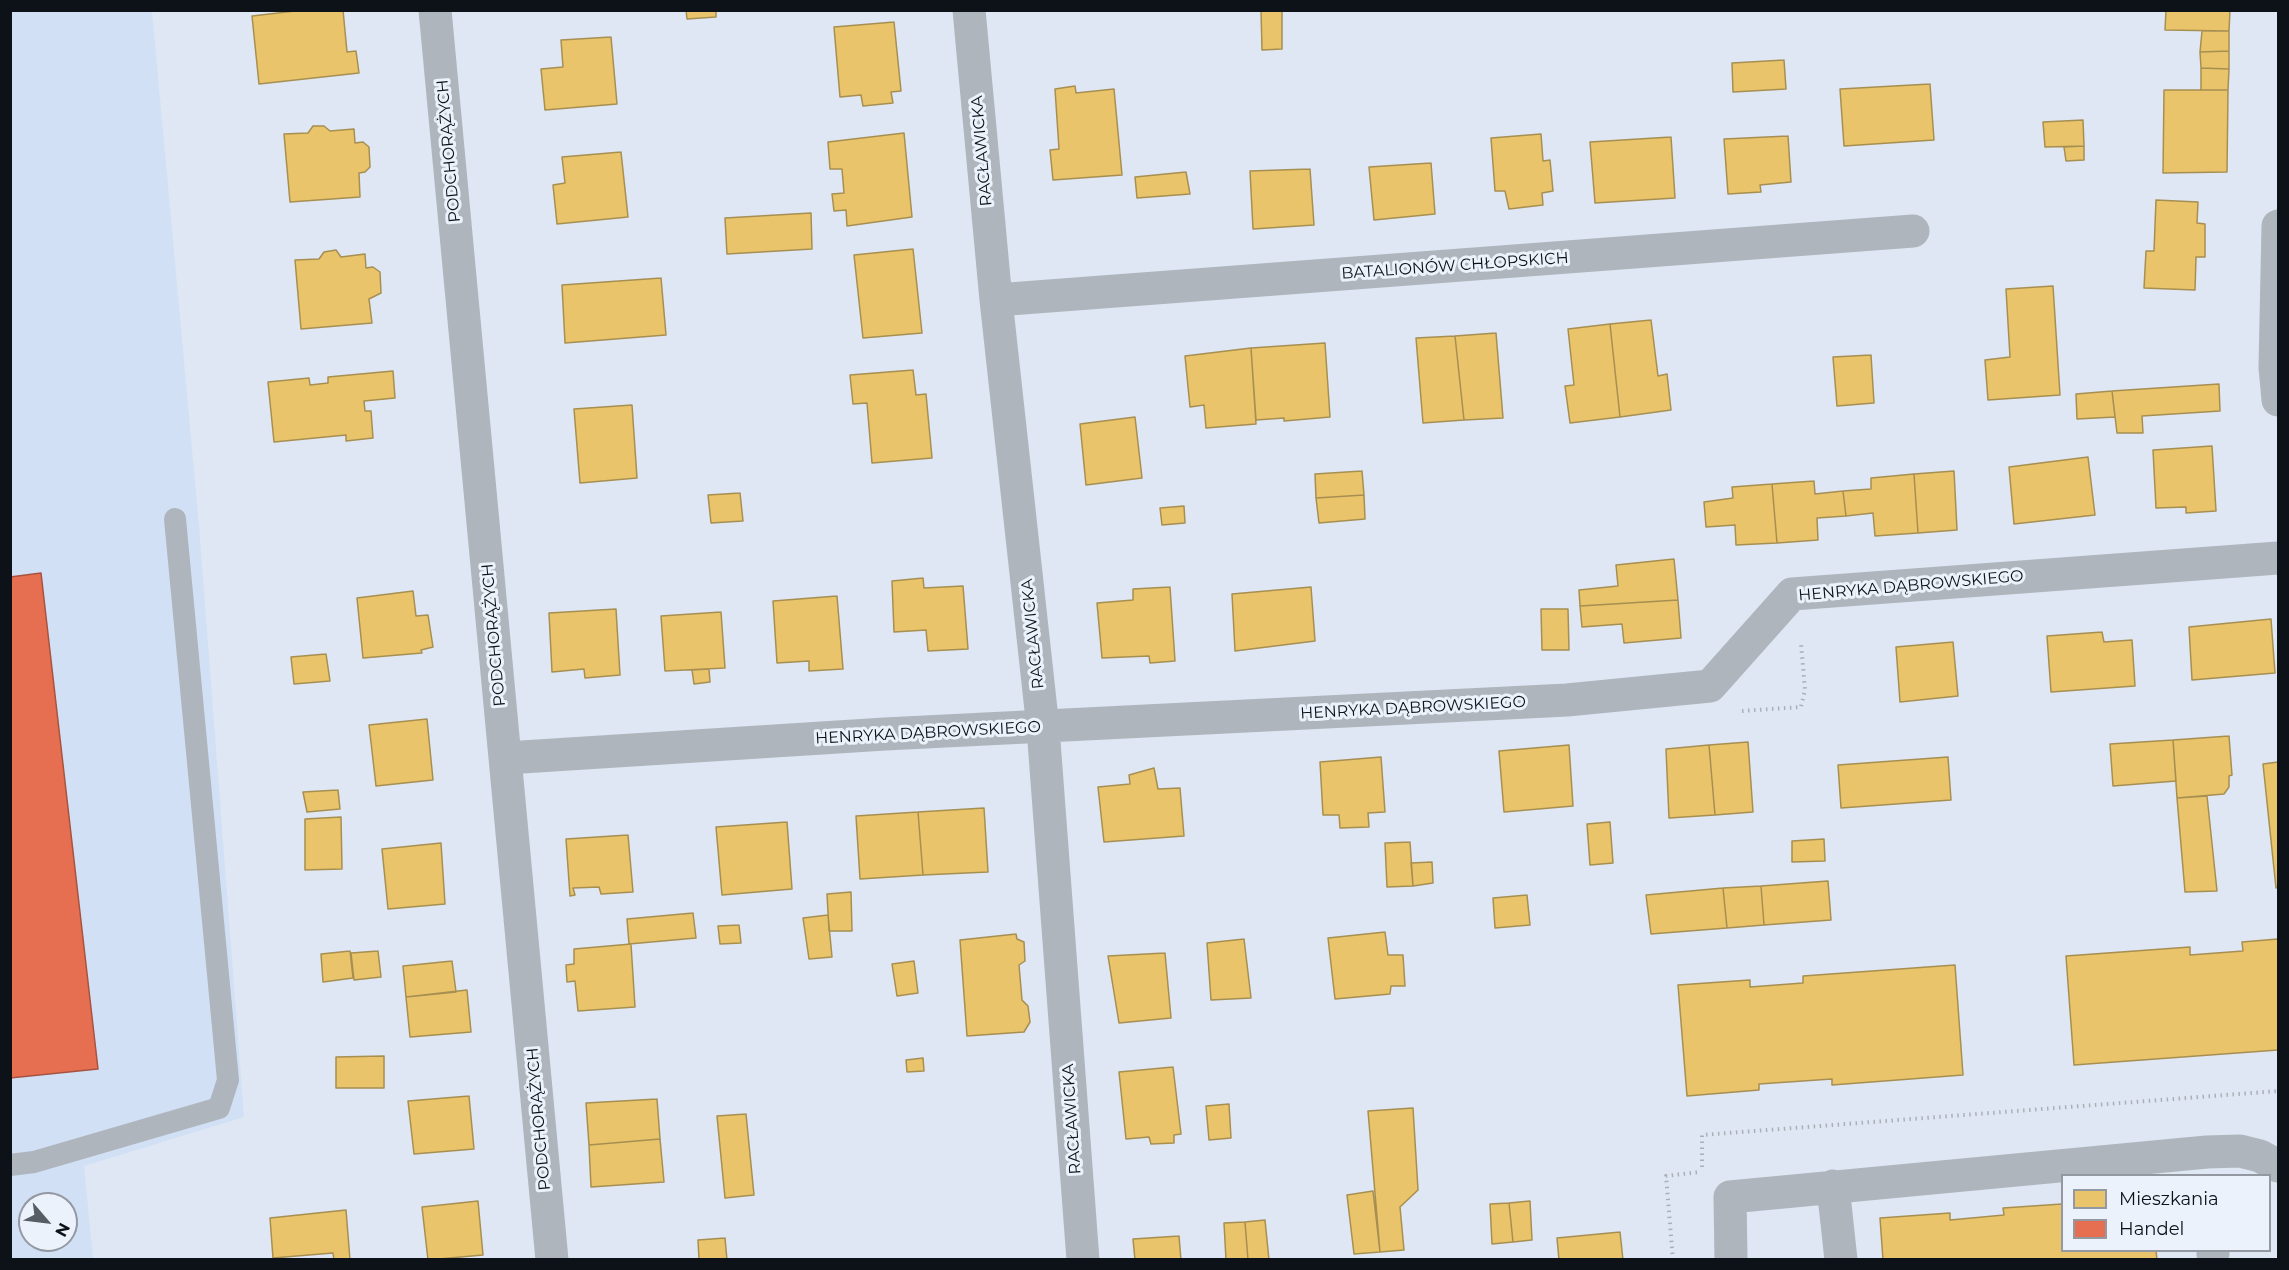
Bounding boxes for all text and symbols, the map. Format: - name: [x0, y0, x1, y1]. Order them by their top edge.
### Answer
- street label: PODCHORĄŻYCH: [433, 79, 465, 223]
- street label: RACŁAWICKA: [968, 95, 996, 207]
- street label: BATALIONÓW CHŁOPSKICH: [1341, 248, 1569, 284]
- street label: PODCHORĄŻYCH: [478, 563, 510, 707]
- street label: HENRYKA DĄBROWSKIEGO: [1798, 567, 2024, 605]
- street label: RACŁAWICKA: [1018, 578, 1048, 690]
- street label: HENRYKA DĄBROWSKIEGO: [1300, 693, 1526, 723]
- street label: HENRYKA DĄBROWSKIEGO: [815, 718, 1041, 748]
- street label: PODCHORĄŻYCH: [523, 1047, 555, 1191]
- street label: RACŁAWICKA: [1059, 1063, 1085, 1175]
- legend: [2061, 1174, 2271, 1252]
- text: Mieszkania: [2119, 1188, 2219, 1210]
- north arrow: [18, 1192, 78, 1252]
- text: Handel: [2119, 1218, 2184, 1240]
- text: N: [51, 1220, 74, 1240]

